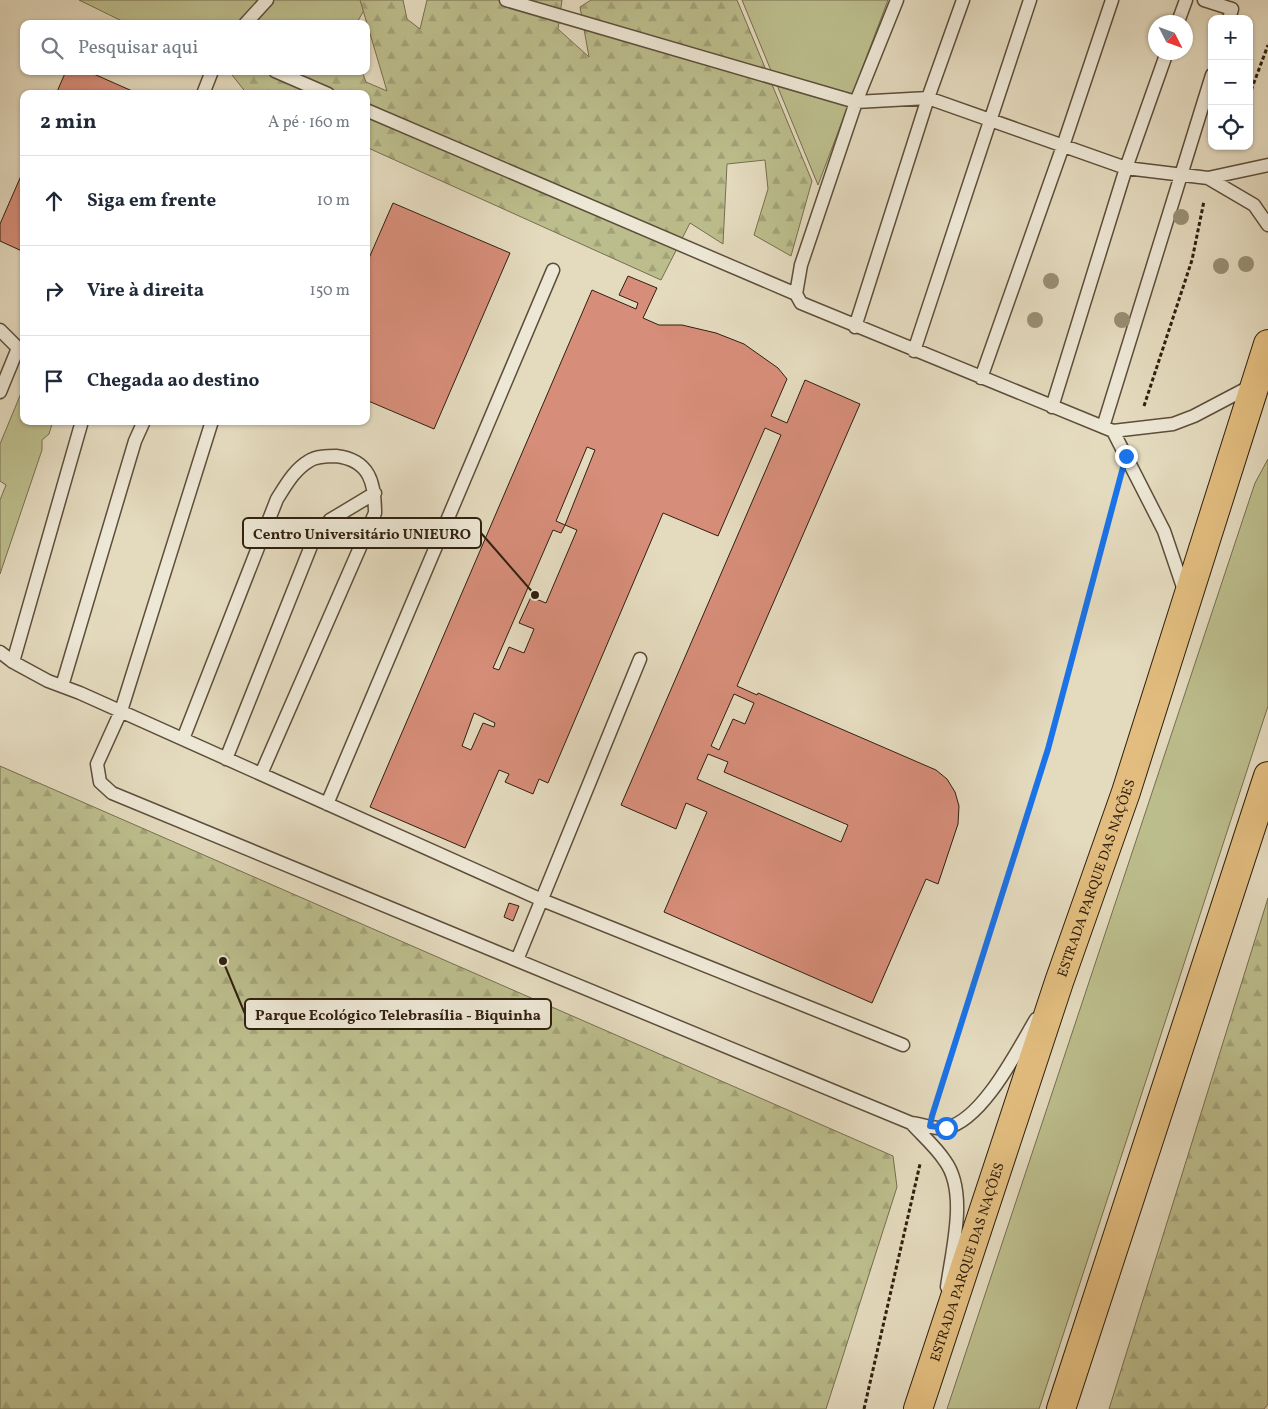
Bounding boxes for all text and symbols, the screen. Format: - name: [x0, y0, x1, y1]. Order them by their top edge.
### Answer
- north arrow: [1148, 15, 1193, 60]
- map controls: [1208, 15, 1253, 150]
- button: +: [1208, 15, 1253, 60]
- search box: [20, 20, 370, 75]
- icon: search: [38, 34, 66, 62]
- text: Pesquisar aqui: [78, 35, 198, 61]
- button: −: [1208, 60, 1253, 105]
- button: locate: [1208, 105, 1253, 150]
- text: 2 min: [40, 108, 97, 137]
- text: A pé · 160 m: [268, 112, 350, 134]
- icon: ahead: [40, 187, 68, 215]
- text: Siga em frente: [87, 188, 216, 214]
- text: 10 m: [317, 190, 350, 212]
- icon: right: [40, 277, 68, 305]
- text: Vire à direita: [87, 278, 204, 304]
- text: 150 m: [309, 280, 350, 302]
- icon: arrive: [40, 367, 68, 395]
- text: Chegada ao destino: [87, 368, 259, 394]
- route end: [1115, 445, 1138, 468]
- callout: Centro Universitário UNIEURO: [243, 518, 481, 548]
- text: Centro Universitário UNIEURO: [253, 525, 471, 546]
- street label: ESTRADA PARQUE DAS NAÇÕES: [1053, 777, 1140, 980]
- callout: Parque Ecológico Telebrasília - Biquinha: [245, 999, 551, 1029]
- text: Parque Ecológico Telebrasília - Biquinha: [255, 1006, 541, 1027]
- route start: [935, 1117, 958, 1140]
- street label: ESTRADA PARQUE DAS NAÇÕES: [926, 1160, 1010, 1364]

